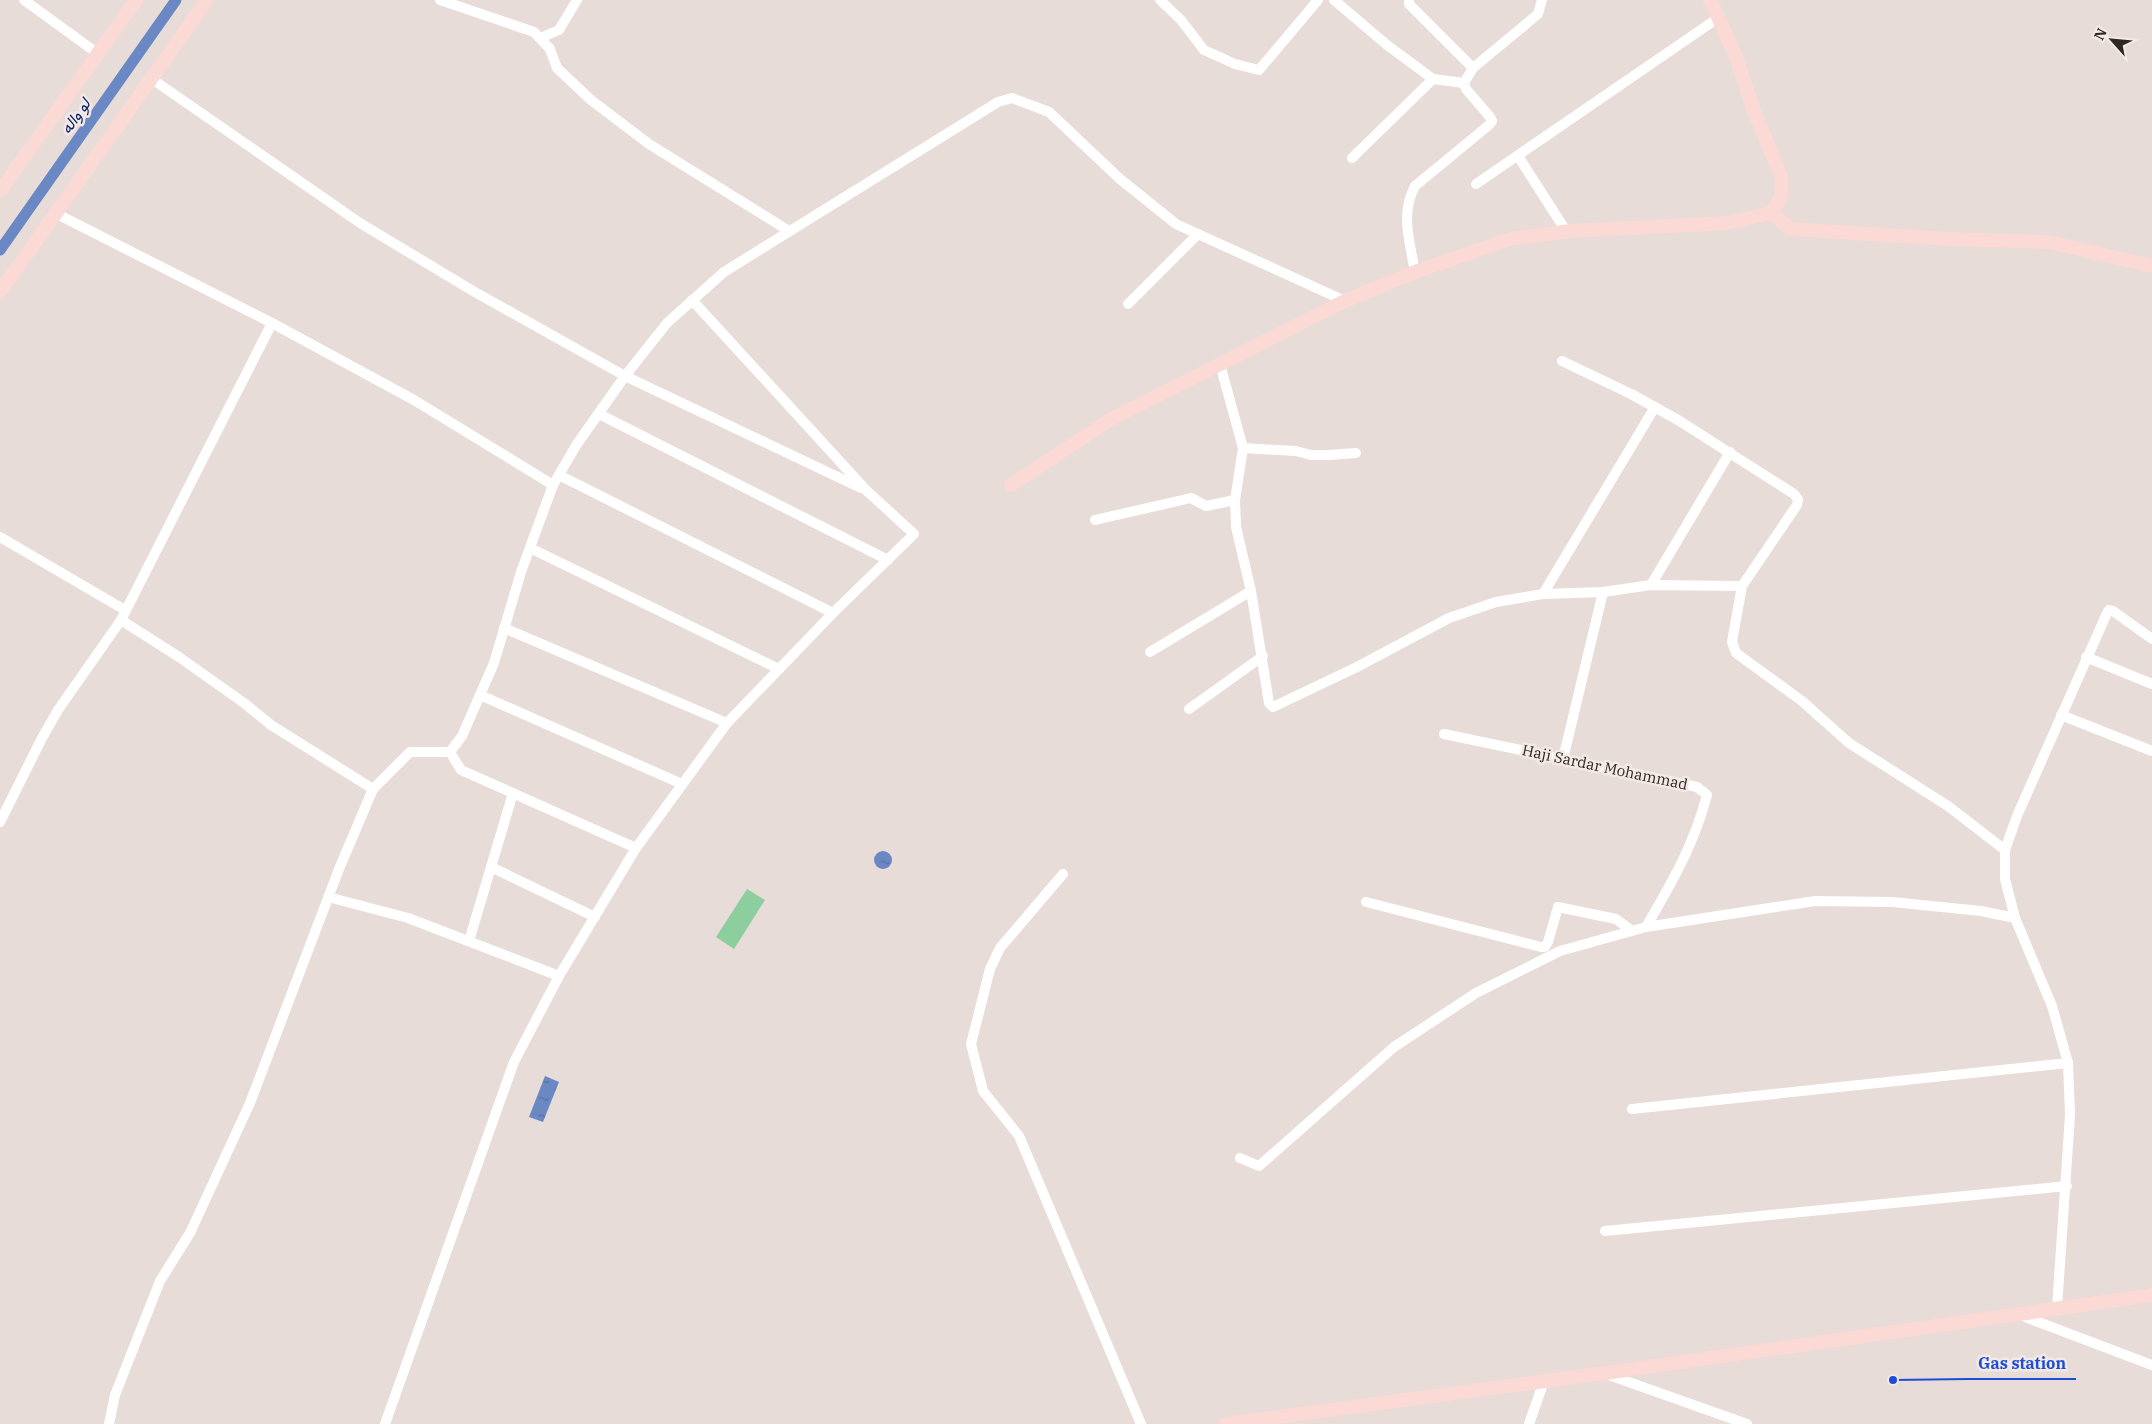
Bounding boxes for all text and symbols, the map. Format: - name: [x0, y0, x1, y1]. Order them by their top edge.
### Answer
- north arrow: [2087, 15, 2137, 65]
- text: N: [2090, 25, 2111, 43]
- water label: لو واله: [56, 92, 97, 138]
- street label: Haji Sardar Mohammad: [1520, 740, 1690, 794]
- callout: Gas station: [1968, 1348, 2076, 1379]
- text: Gas station: [1978, 1353, 2066, 1373]

